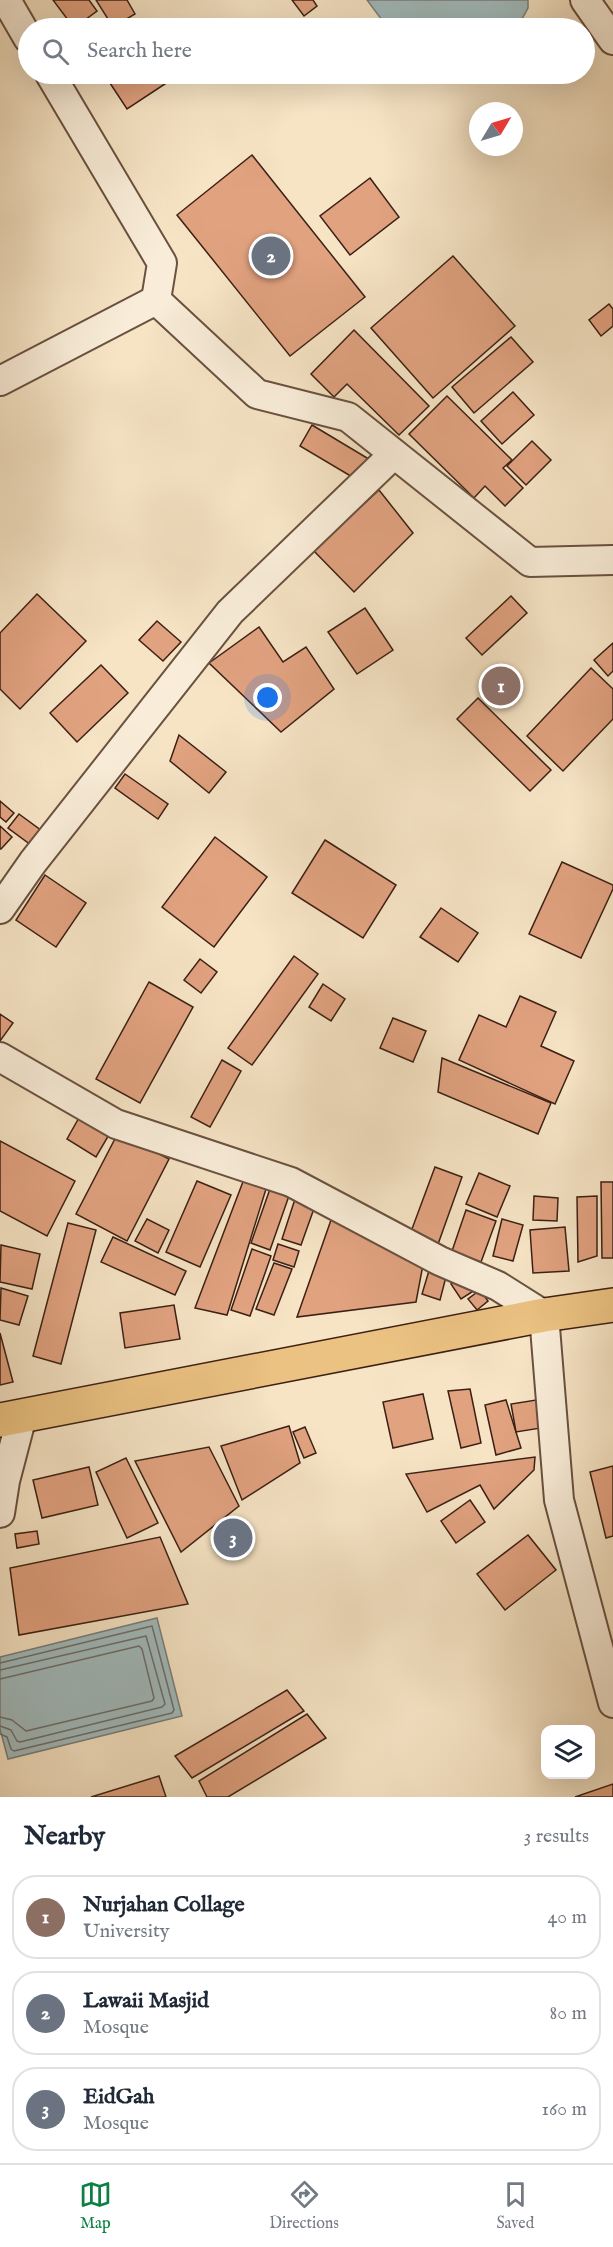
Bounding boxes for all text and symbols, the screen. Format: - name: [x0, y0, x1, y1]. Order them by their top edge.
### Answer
- search box: [18, 18, 595, 84]
- icon: search: [39, 35, 72, 68]
- text: Search here: [87, 37, 192, 65]
- north arrow: [469, 102, 523, 156]
- pin: 2: [252, 234, 290, 278]
- pin: 1: [482, 664, 520, 708]
- your location: [253, 683, 282, 712]
- pin: 3: [214, 1516, 252, 1560]
- map controls: [541, 1725, 595, 1779]
- button: layers: [541, 1725, 595, 1779]
- text: Nearby: [24, 1820, 105, 1853]
- text: 3 results: [524, 1824, 589, 1849]
- text: Nurjahan Collage: [83, 1891, 244, 1919]
- text: 1: [42, 1905, 49, 1930]
- text: 40 m: [548, 1905, 587, 1930]
- text: University: [83, 1919, 170, 1944]
- text: Lawaii Masjid: [83, 1987, 209, 2015]
- text: 2: [41, 2001, 50, 2026]
- text: 80 m: [550, 2001, 587, 2026]
- text: Mosque: [83, 2015, 149, 2040]
- text: EidGah: [83, 2083, 154, 2111]
- text: 3: [42, 2097, 49, 2122]
- text: 160 m: [541, 2097, 587, 2122]
- text: Mosque: [83, 2111, 149, 2136]
- tab: Map: [79, 2178, 112, 2234]
- tab: Directions: [269, 2178, 339, 2234]
- tab: Saved: [496, 2178, 534, 2234]

